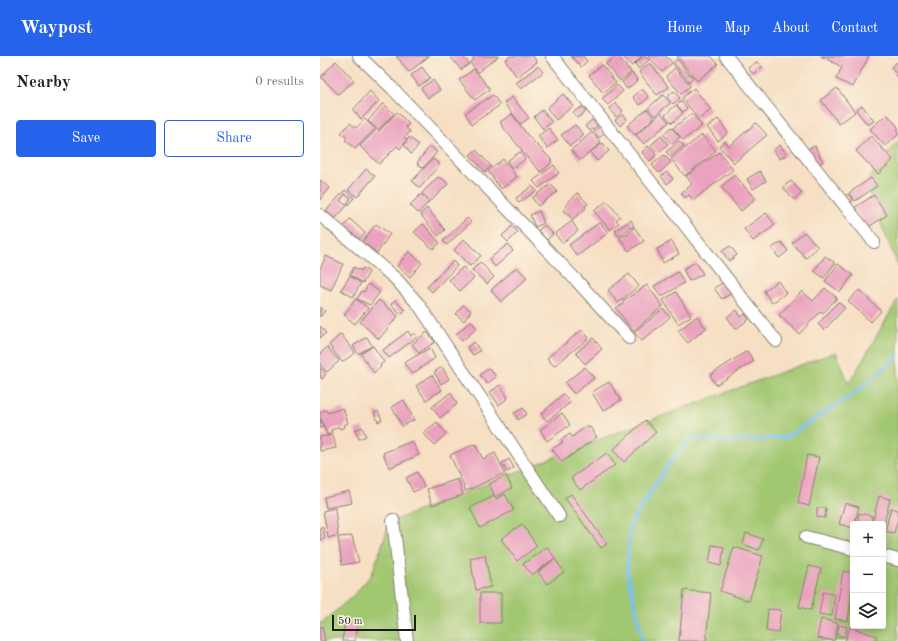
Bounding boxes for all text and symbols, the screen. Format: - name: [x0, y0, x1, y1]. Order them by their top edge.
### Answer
- text: Waypost: [20, 19, 93, 38]
- text: Home: [667, 21, 702, 35]
- text: Map: [724, 21, 750, 35]
- text: About: [772, 21, 809, 35]
- text: Contact: [831, 21, 878, 35]
- text: Nearby: [16, 74, 71, 91]
- text: 0 results: [255, 75, 304, 88]
- button: Save: [16, 120, 156, 157]
- button: Share: [164, 120, 304, 157]
- map controls: [850, 521, 886, 629]
- button: +: [850, 521, 886, 557]
- button: −: [850, 557, 886, 593]
- button: layers: [850, 593, 886, 629]
- scale bar: [332, 613, 416, 632]
- text: 50 m: [338, 616, 363, 627]

